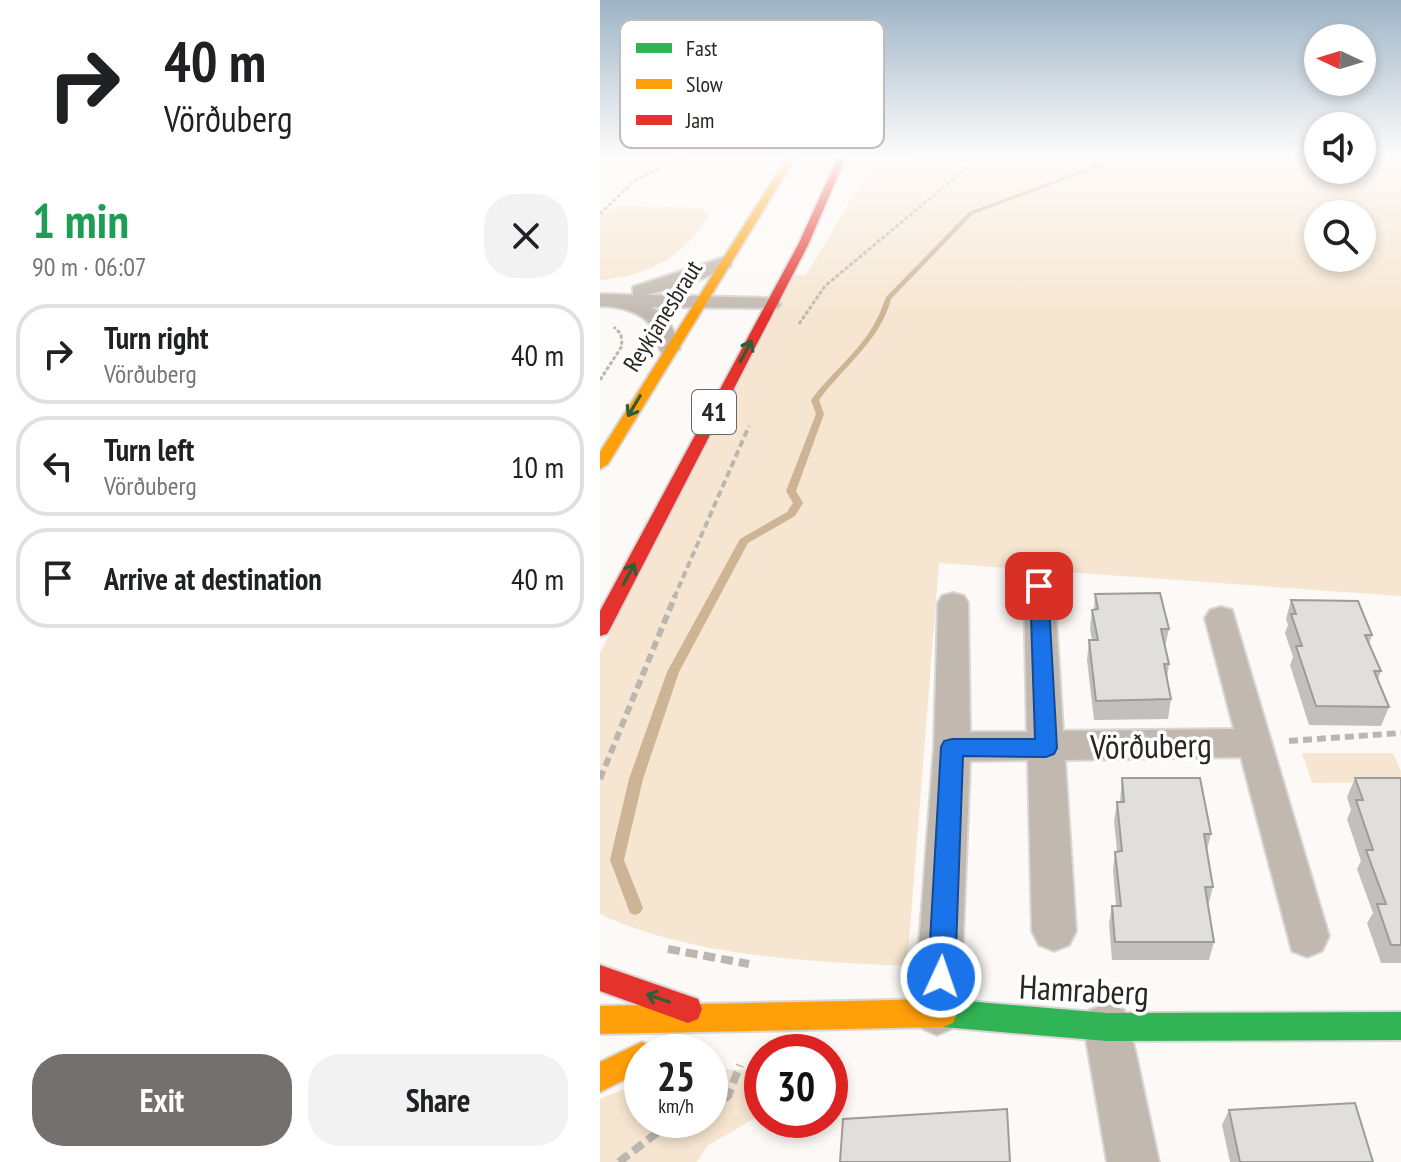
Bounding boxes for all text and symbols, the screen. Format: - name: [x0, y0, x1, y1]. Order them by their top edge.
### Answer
- legend: [620, 20, 884, 148]
- north arrow: [1304, 24, 1376, 96]
- map controls: [1304, 24, 1376, 272]
- text: 40 m: [164, 25, 266, 97]
- icon: right: [32, 32, 136, 136]
- text: Fast: [686, 34, 717, 62]
- text: Slow: [686, 70, 723, 98]
- text: Vörðuberg: [164, 95, 292, 142]
- text: Jam: [685, 106, 714, 134]
- button: sound: [1304, 112, 1376, 184]
- text: 1 min: [32, 189, 129, 251]
- button: close: [484, 194, 568, 278]
- button: search: [1304, 200, 1376, 272]
- text: 90 m · 06:07: [32, 250, 147, 283]
- street label: Reykjanesbraut: [616, 254, 709, 377]
- text: Turn right: [104, 318, 208, 357]
- icon: right: [36, 332, 80, 376]
- text: 40 m: [511, 335, 564, 374]
- one-way arrow: [739, 339, 755, 363]
- text: Vörðuberg: [104, 357, 197, 390]
- road number: 41: [692, 390, 736, 434]
- one-way arrow: [626, 394, 642, 417]
- text: Turn left: [104, 430, 194, 469]
- icon: left: [36, 444, 80, 488]
- text: 10 m: [511, 447, 564, 486]
- text: Vörðuberg: [104, 469, 197, 502]
- pin: [1005, 552, 1073, 620]
- icon: arrive: [36, 556, 80, 600]
- text: Arrive at destination: [104, 559, 322, 598]
- text: 40 m: [511, 559, 564, 598]
- one-way arrow: [621, 562, 637, 586]
- icon: arrive: [1017, 564, 1061, 608]
- street label: Vörðuberg: [1089, 722, 1212, 768]
- position arrow: [899, 935, 983, 1019]
- street label: Hamraberg: [1018, 964, 1150, 1014]
- one-way arrow: [646, 990, 671, 1005]
- speed limit sign: 30: [744, 1034, 848, 1138]
- text: 25: [657, 1050, 695, 1102]
- button: Exit: [32, 1054, 292, 1146]
- button: Share: [308, 1054, 568, 1146]
- text: km/h: [658, 1093, 694, 1119]

